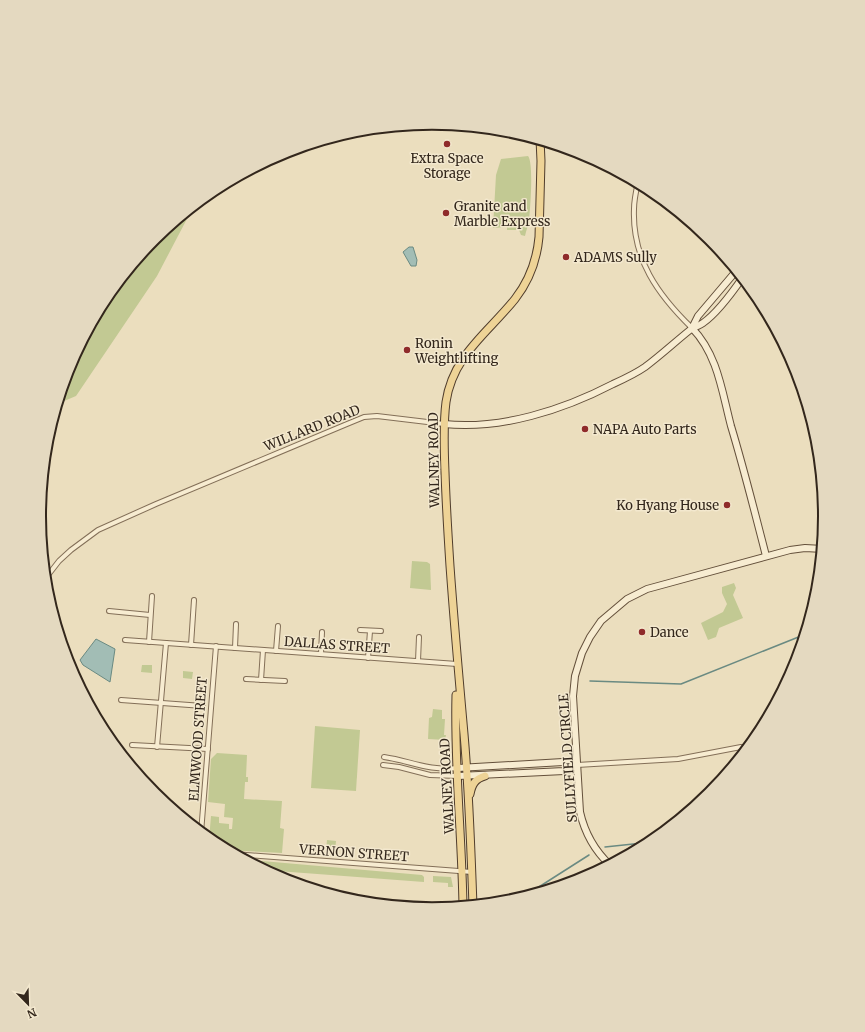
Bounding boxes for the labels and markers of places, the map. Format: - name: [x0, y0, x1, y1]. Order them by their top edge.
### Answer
- marker: Extra Space Storage: [442, 139, 452, 149]
- place label: Extra Space Storage: [411, 150, 484, 182]
- place label: Granite and Marble Express: [454, 198, 550, 230]
- marker: Granite and Marble Express: [441, 208, 451, 218]
- place label: ADAMS Sully: [573, 249, 657, 266]
- marker: ADAMS Sully: [561, 252, 571, 262]
- place label: Ronin Weightlifting: [414, 335, 498, 367]
- marker: Ronin Weightlifting: [402, 345, 412, 355]
- place label: NAPA Auto Parts: [593, 421, 697, 438]
- marker: NAPA Auto Parts: [580, 424, 590, 434]
- place label: Ko Hyang House: [616, 497, 719, 514]
- marker: Ko Hyang House: [722, 500, 732, 510]
- place label: Dance: [650, 624, 689, 641]
- marker: Dance: [637, 627, 647, 637]

